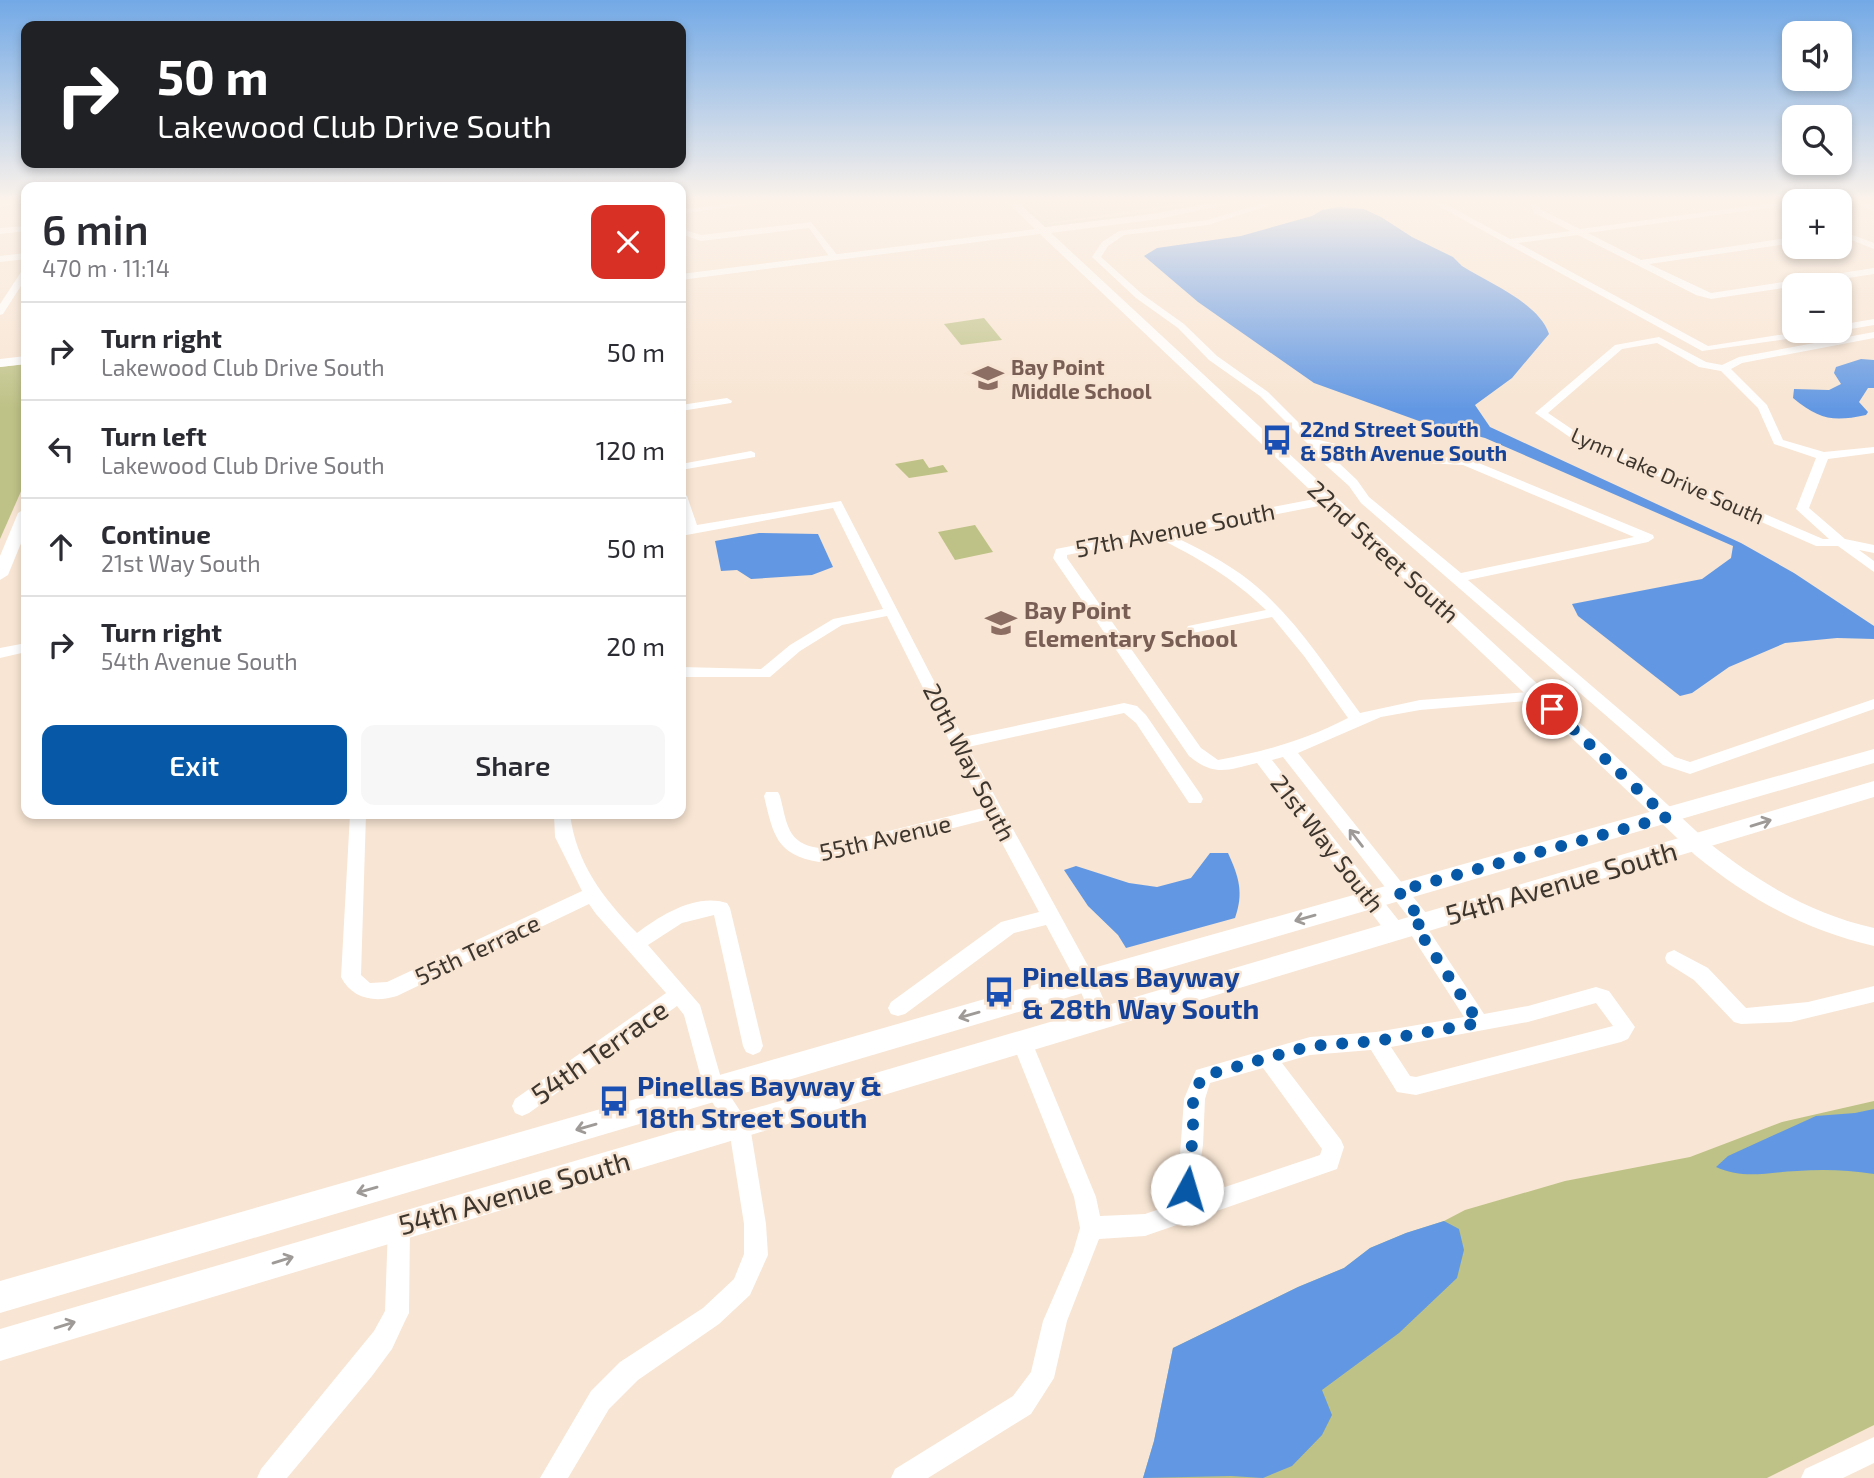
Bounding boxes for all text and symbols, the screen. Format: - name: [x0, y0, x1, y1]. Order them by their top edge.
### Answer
- map controls: [1782, 21, 1852, 343]
- button: sound: [1782, 21, 1852, 91]
- text: 50 m: [157, 46, 269, 105]
- icon: right: [42, 49, 133, 140]
- button: search: [1782, 105, 1852, 175]
- text: Lakewood Club Drive South: [157, 106, 552, 144]
- button: +: [1782, 189, 1852, 259]
- text: 6 min: [42, 203, 149, 253]
- button: close: [591, 205, 665, 279]
- text: 470 m · 11:14: [42, 254, 170, 282]
- button: −: [1782, 273, 1852, 343]
- text: Turn right: [101, 322, 222, 353]
- icon: right: [42, 332, 80, 370]
- text: 50 m: [607, 336, 665, 367]
- text: Lakewood Club Drive South: [101, 353, 385, 381]
- place label: Bay Point Middle School: [1011, 354, 1152, 403]
- school or university icon: Bay Point Middle School: [971, 361, 1005, 395]
- place label: 22nd Street South & 58th Avenue South: [1300, 416, 1507, 465]
- text: Turn left: [101, 420, 207, 451]
- street label: Lynn Lake Drive South: [1568, 421, 1768, 529]
- bus stop icon: 22nd Street South & 58th Avenue South: [1260, 423, 1294, 457]
- icon: left: [42, 430, 80, 468]
- text: 120 m: [596, 434, 665, 465]
- text: Lakewood Club Drive South: [101, 451, 385, 479]
- street label: 22nd Street South: [1302, 474, 1466, 628]
- street label: 57th Avenue South: [1073, 495, 1277, 563]
- text: Continue: [101, 518, 211, 549]
- icon: ahead: [42, 528, 80, 566]
- text: 50 m: [607, 532, 665, 563]
- text: 21st Way South: [101, 549, 261, 577]
- place label: Bay Point Elementary School: [1024, 595, 1237, 652]
- school or university icon: Bay Point Elementary School: [984, 606, 1018, 640]
- text: Turn right: [101, 616, 222, 647]
- icon: right: [42, 626, 80, 664]
- text: 20 m: [606, 630, 665, 661]
- text: 54th Avenue South: [101, 647, 298, 675]
- street label: 20th Way South: [918, 678, 1022, 846]
- pin: [1522, 679, 1582, 739]
- icon: arrive: [1533, 690, 1571, 728]
- button: Exit: [42, 725, 347, 805]
- button: Share: [361, 725, 665, 805]
- street label: 21st Way South: [1265, 768, 1391, 918]
- street label: 55th Avenue: [816, 808, 954, 866]
- one-way arrow: [1749, 815, 1771, 828]
- one-way arrow: [1348, 829, 1363, 847]
- street label: 54th Avenue South: [1441, 833, 1681, 931]
- street label: 55th Terrace: [410, 907, 544, 991]
- one-way arrow: [1294, 912, 1316, 925]
- place label: Pinellas Bayway & 28th Way South: [1022, 959, 1259, 1025]
- bus stop icon: Pinellas Bayway & 28th Way South: [982, 975, 1016, 1009]
- street label: 54th Terrace: [524, 991, 674, 1111]
- one-way arrow: [958, 1009, 981, 1022]
- place label: Pinellas Bayway & 18th Street South: [637, 1068, 882, 1134]
- bus stop icon: Pinellas Bayway & 18th Street South: [597, 1084, 631, 1118]
- one-way arrow: [575, 1121, 597, 1134]
- street label: 54th Avenue South: [394, 1143, 634, 1241]
- position arrow: [1150, 1152, 1224, 1226]
- one-way arrow: [357, 1185, 379, 1198]
- one-way arrow: [272, 1253, 294, 1266]
- one-way arrow: [54, 1318, 76, 1331]

